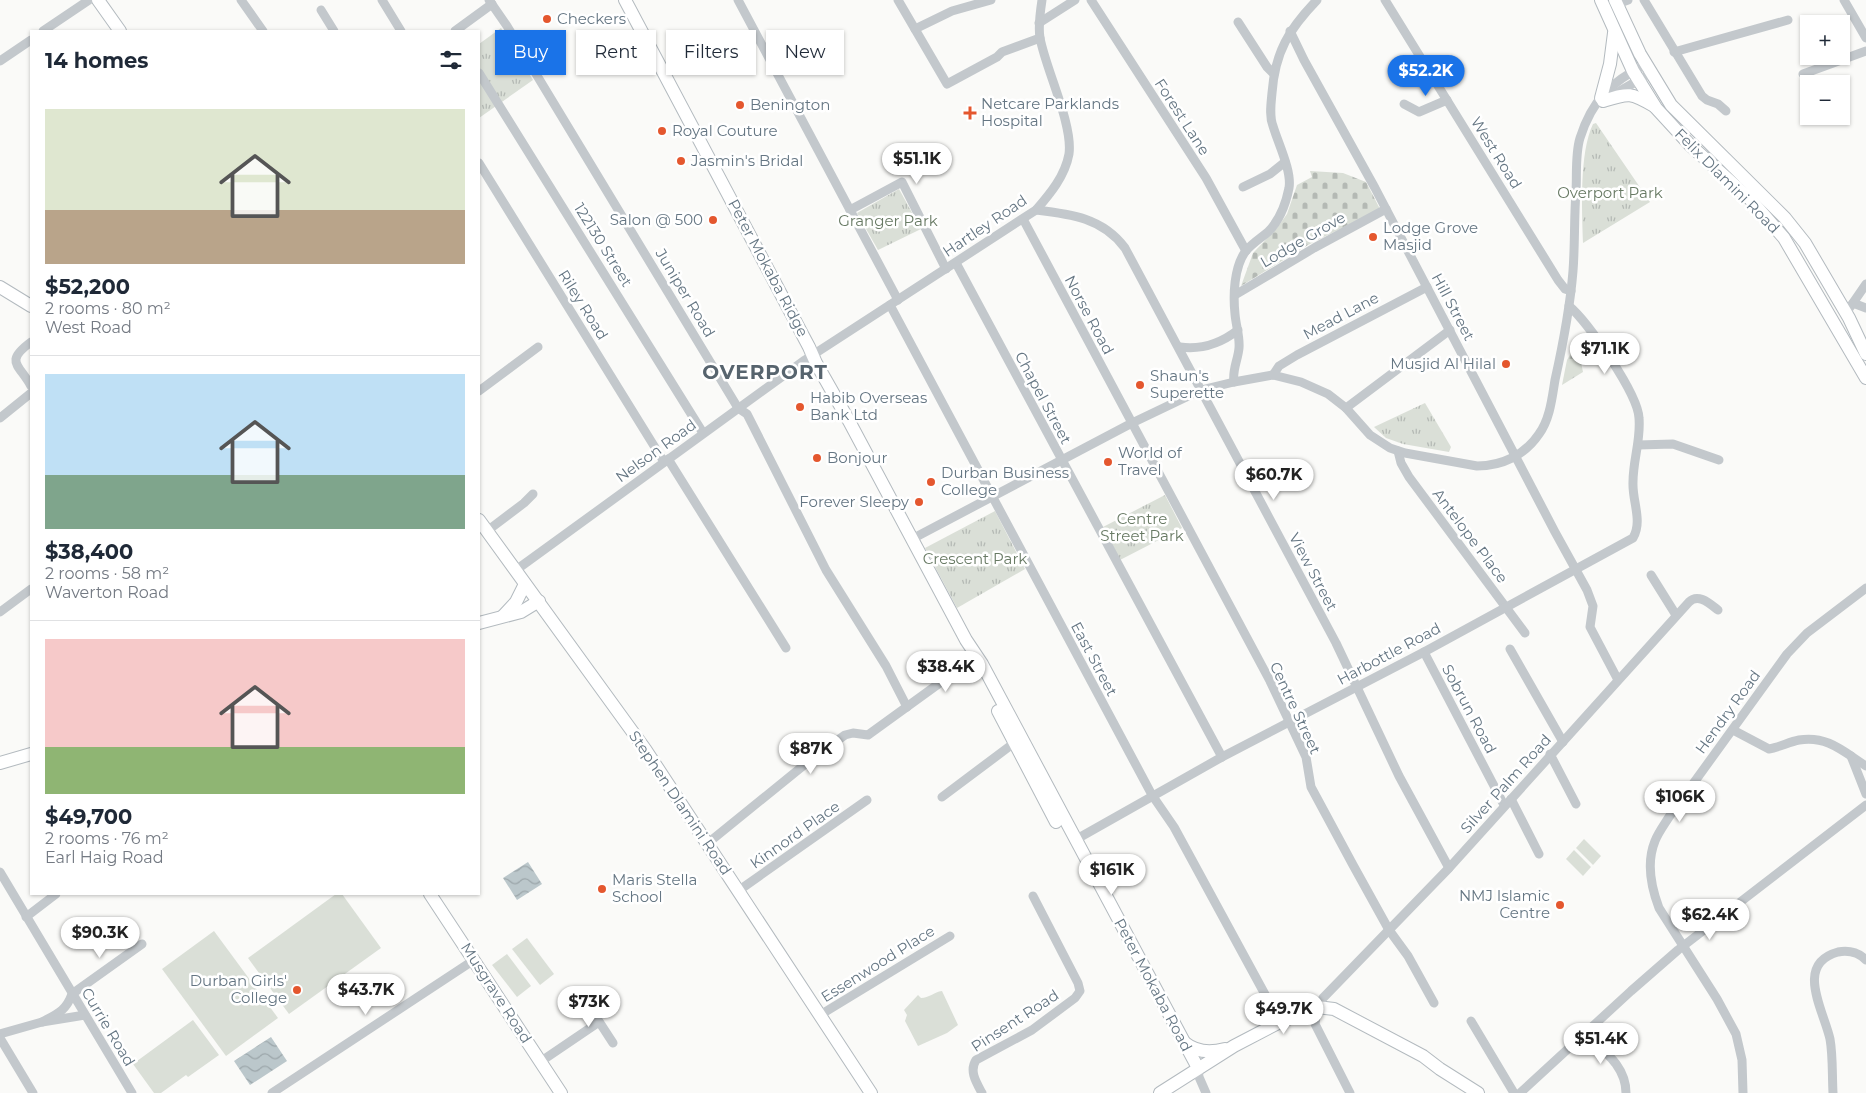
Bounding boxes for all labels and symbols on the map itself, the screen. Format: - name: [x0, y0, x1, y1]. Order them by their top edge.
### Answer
- place label: Checkers: [557, 9, 626, 28]
- marker: Checkers: [541, 13, 553, 25]
- pin: $52.2K: [1385, 54, 1467, 97]
- street label: Forest Lane: [1151, 75, 1214, 159]
- place label: Netcare Parklands Hospital: [981, 94, 1119, 130]
- place label: Benington: [750, 95, 830, 114]
- marker: Benington: [734, 99, 746, 111]
- marker: Netcare Parklands Hospital: [963, 106, 977, 120]
- street label: West Road: [1467, 113, 1526, 192]
- place label: Royal Couture: [672, 121, 778, 140]
- street label: Felix Dlamini Road: [1671, 124, 1784, 237]
- marker: Royal Couture: [656, 125, 668, 137]
- pin: $51.1K: [876, 142, 958, 185]
- place label: Jasmin's Bridal: [690, 151, 803, 170]
- marker: Jasmin's Bridal: [675, 155, 687, 167]
- park label: Overport Park: [1557, 183, 1663, 202]
- street label: Hartley Road: [939, 190, 1031, 261]
- street label: Peter Mokaba Ridge: [724, 196, 813, 340]
- street label: 122130 Street: [570, 199, 637, 290]
- street label: Lodge Grove: [1257, 208, 1349, 272]
- place label: Salon @ 500: [610, 210, 703, 229]
- park label: Granger Park: [838, 211, 938, 230]
- marker: Salon @ 500: [707, 214, 719, 226]
- place label: Lodge Grove Masjid: [1383, 218, 1478, 254]
- marker: Lodge Grove Masjid: [1367, 231, 1379, 243]
- street label: Juniper Road: [651, 244, 719, 341]
- street label: Riley Road: [554, 266, 612, 343]
- street label: Hill Street: [1428, 270, 1479, 344]
- street label: Norse Road: [1061, 272, 1118, 358]
- street label: Mead Lane: [1300, 288, 1382, 343]
- pin: $71.1K: [1564, 332, 1646, 375]
- street label: Chapel Street: [1011, 348, 1076, 447]
- place label: Musjid Al Hilal: [1390, 354, 1496, 373]
- marker: Musjid Al Hilal: [1500, 358, 1512, 370]
- district label: OVERPORT: [702, 360, 828, 384]
- place label: Shaun's Superette: [1150, 366, 1224, 402]
- marker: Shaun's Superette: [1134, 379, 1146, 391]
- place label: Habib Overseas Bank Ltd: [810, 388, 927, 424]
- marker: Habib Overseas Bank Ltd: [794, 401, 806, 413]
- street label: Nelson Road: [612, 415, 700, 486]
- place label: World of Travel: [1118, 443, 1183, 479]
- place label: Bonjour: [827, 448, 887, 467]
- marker: Bonjour: [811, 452, 823, 464]
- marker: World of Travel: [1102, 456, 1114, 468]
- pin: $60.7K: [1233, 458, 1315, 501]
- place label: Durban Business College: [941, 463, 1069, 499]
- marker: Durban Business College: [925, 476, 937, 488]
- street label: Antelope Place: [1429, 485, 1512, 587]
- place label: Forever Sleepy: [799, 492, 910, 511]
- marker: Forever Sleepy: [913, 496, 925, 508]
- park label: Centre Street Park: [1100, 509, 1184, 545]
- street label: View Street: [1285, 530, 1342, 614]
- park label: Crescent Park: [923, 549, 1027, 568]
- street label: East Street: [1067, 618, 1122, 699]
- street label: Harbottle Road: [1334, 618, 1444, 689]
- pin: $38.4K: [905, 650, 987, 693]
- street label: Centre Street: [1266, 659, 1325, 757]
- street label: Sobrun Road: [1438, 661, 1501, 757]
- street label: Hendry Road: [1691, 666, 1764, 757]
- street label: Stephen Dlamini Road: [625, 727, 736, 879]
- street label: Silver Palm Road: [1456, 730, 1555, 837]
- pin: $87K: [781, 732, 841, 775]
- pin: $106K: [1645, 780, 1715, 823]
- street label: Kinnord Place: [746, 797, 843, 873]
- pin: $161K: [1077, 854, 1147, 896]
- place label: Maris Stella School: [612, 870, 697, 906]
- marker: Maris Stella School: [596, 883, 608, 895]
- place label: NMJ Islamic Centre: [1459, 886, 1550, 922]
- pin: $62.4K: [1669, 898, 1751, 941]
- marker: NMJ Islamic Centre: [1554, 899, 1566, 911]
- street label: Peter Mokaba Road: [1110, 915, 1197, 1055]
- pin: $90.3K: [59, 916, 141, 959]
- street label: Essenwood Place: [817, 921, 938, 1006]
- street label: Musgrave Road: [457, 939, 536, 1047]
- place label: Durban Girls' College: [190, 971, 287, 1007]
- pin: $43.7K: [325, 974, 407, 1016]
- street label: Currie Road: [77, 984, 139, 1070]
- marker: Durban Girls' College: [291, 984, 303, 996]
- street label: Pinsent Road: [967, 985, 1062, 1056]
- pin: $73K: [559, 986, 619, 1028]
- pin: $49.7K: [1243, 992, 1325, 1035]
- pin: $51.4K: [1560, 1022, 1642, 1065]

